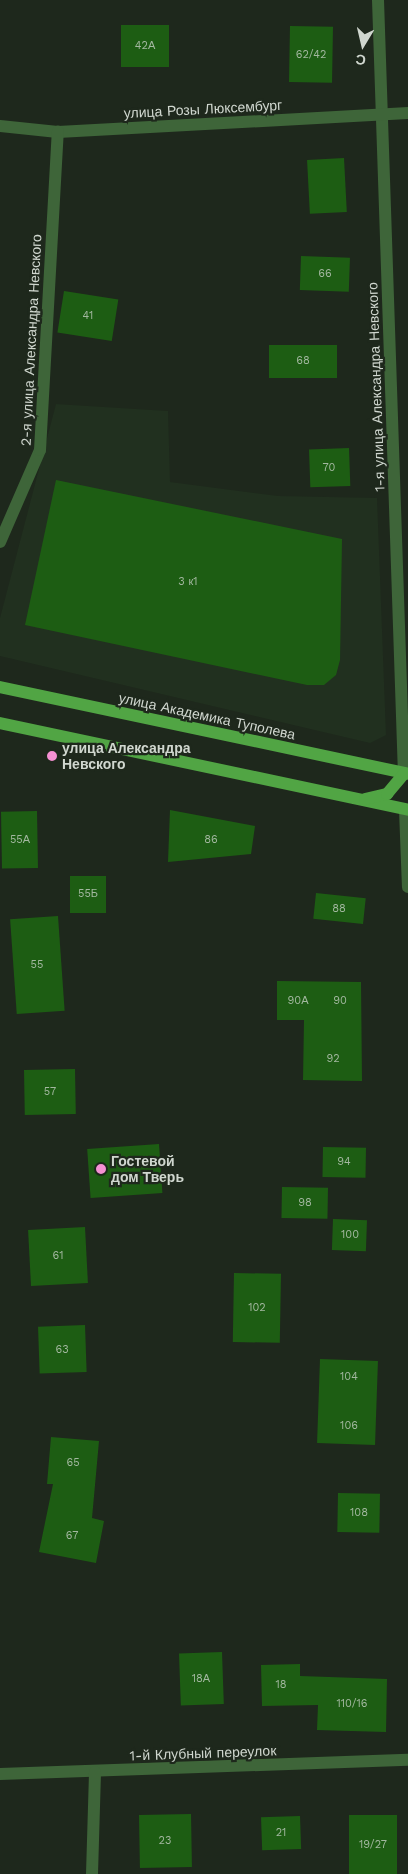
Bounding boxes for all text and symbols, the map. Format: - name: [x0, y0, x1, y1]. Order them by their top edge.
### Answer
- north arrow: [338, 20, 388, 70]
- house number: 42А: [135, 39, 155, 53]
- house number: 62/42: [296, 48, 326, 62]
- text: С: [354, 51, 367, 69]
- street label: улица Розы Люксембург: [123, 96, 283, 122]
- street label: 2-я улица Александра Невского: [17, 234, 45, 446]
- house number: 66: [318, 267, 332, 281]
- street label: 1-я улица Александра Невского: [364, 282, 388, 492]
- house number: 41: [83, 309, 93, 323]
- house number: 68: [296, 354, 310, 368]
- house number: 70: [323, 461, 335, 475]
- house number: 3 к1: [178, 575, 198, 589]
- street label: улица Академика Туполева: [117, 689, 297, 743]
- place label: улица Александра Невского: [62, 740, 191, 772]
- marker: улица Александра Невского: [46, 750, 58, 762]
- house number: 55А: [10, 833, 30, 847]
- house number: 86: [204, 833, 218, 847]
- house number: 55Б: [78, 887, 98, 901]
- house number: 88: [332, 902, 346, 916]
- house number: 55: [31, 958, 43, 972]
- house number: 90А: [288, 994, 308, 1008]
- house number: 90: [333, 994, 347, 1008]
- house number: 92: [326, 1052, 340, 1066]
- house number: 57: [44, 1085, 56, 1099]
- place label: Гостевой дом Тверь: [111, 1153, 184, 1186]
- house number: 94: [337, 1155, 351, 1169]
- marker: Гостевой дом Тверь: [95, 1163, 107, 1175]
- house number: 98: [298, 1196, 312, 1210]
- house number: 100: [341, 1228, 359, 1242]
- house number: 61: [53, 1249, 63, 1263]
- house number: 102: [248, 1301, 266, 1315]
- house number: 63: [55, 1343, 69, 1357]
- house number: 104: [340, 1370, 358, 1384]
- house number: 106: [340, 1419, 358, 1433]
- house number: 65: [66, 1456, 80, 1470]
- house number: 108: [350, 1506, 368, 1520]
- house number: 67: [66, 1529, 78, 1543]
- house number: 18А: [192, 1672, 210, 1686]
- house number: 18: [275, 1678, 287, 1692]
- house number: 110/16: [336, 1697, 368, 1711]
- street label: 1-й Клубный переулок: [129, 1742, 277, 1764]
- house number: 21: [276, 1826, 286, 1840]
- house number: 23: [159, 1834, 171, 1848]
- house number: 19/27: [359, 1838, 387, 1852]

